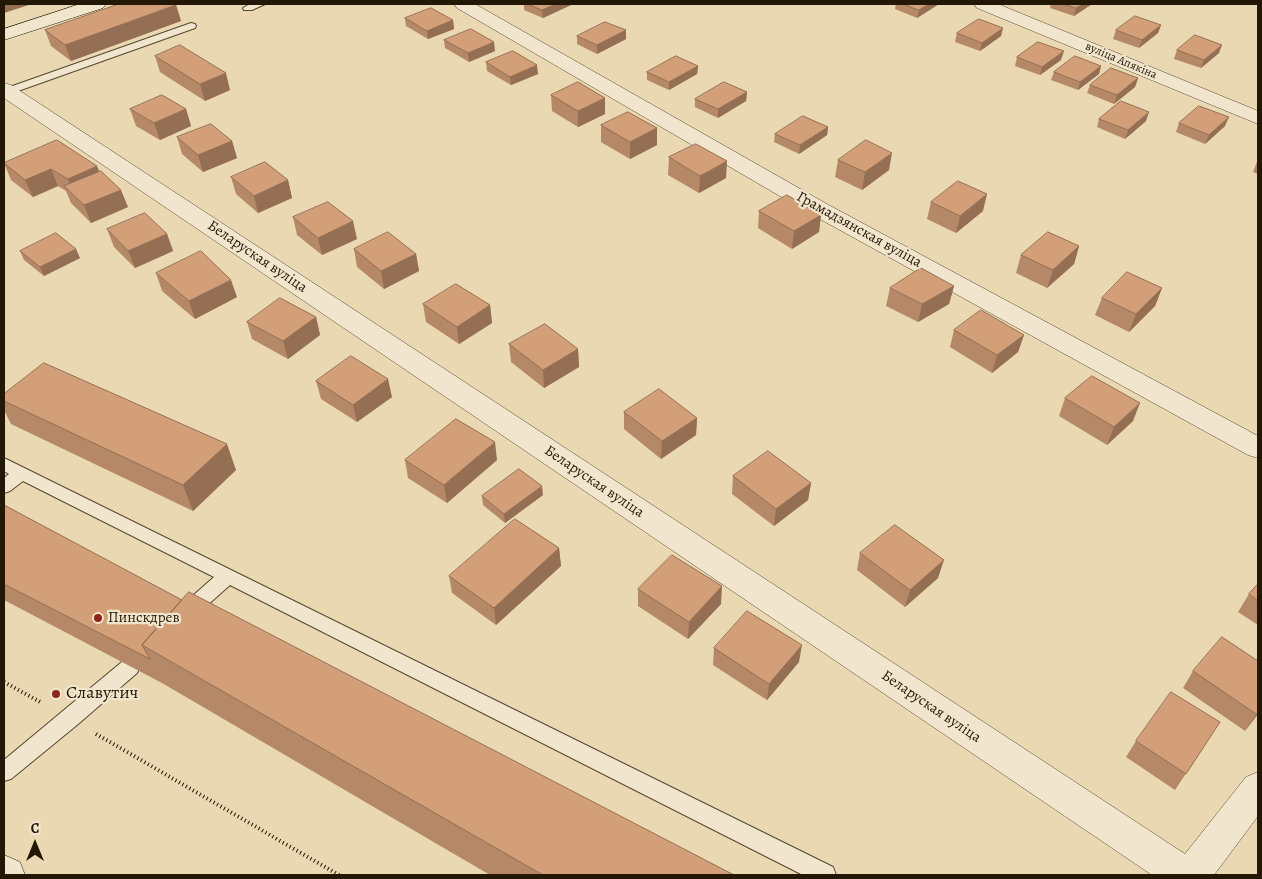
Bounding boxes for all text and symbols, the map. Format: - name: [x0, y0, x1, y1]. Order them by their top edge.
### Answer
- street label: вуліца Апякіна: [1083, 39, 1159, 83]
- street label: Грамадзянская вуліца: [793, 188, 925, 272]
- street label: Беларуская вуліца: [204, 217, 310, 297]
- street label: Беларуская вуліца: [541, 442, 647, 522]
- place label: Пинскдрев: [108, 609, 180, 627]
- marker: Пинскдрев: [92, 612, 104, 624]
- street label: Беларуская вуліца: [878, 667, 984, 747]
- place label: Славутич: [66, 683, 138, 705]
- marker: Славутич: [50, 688, 62, 700]
- north arrow: [10, 819, 60, 869]
- text: С: [31, 819, 39, 838]

